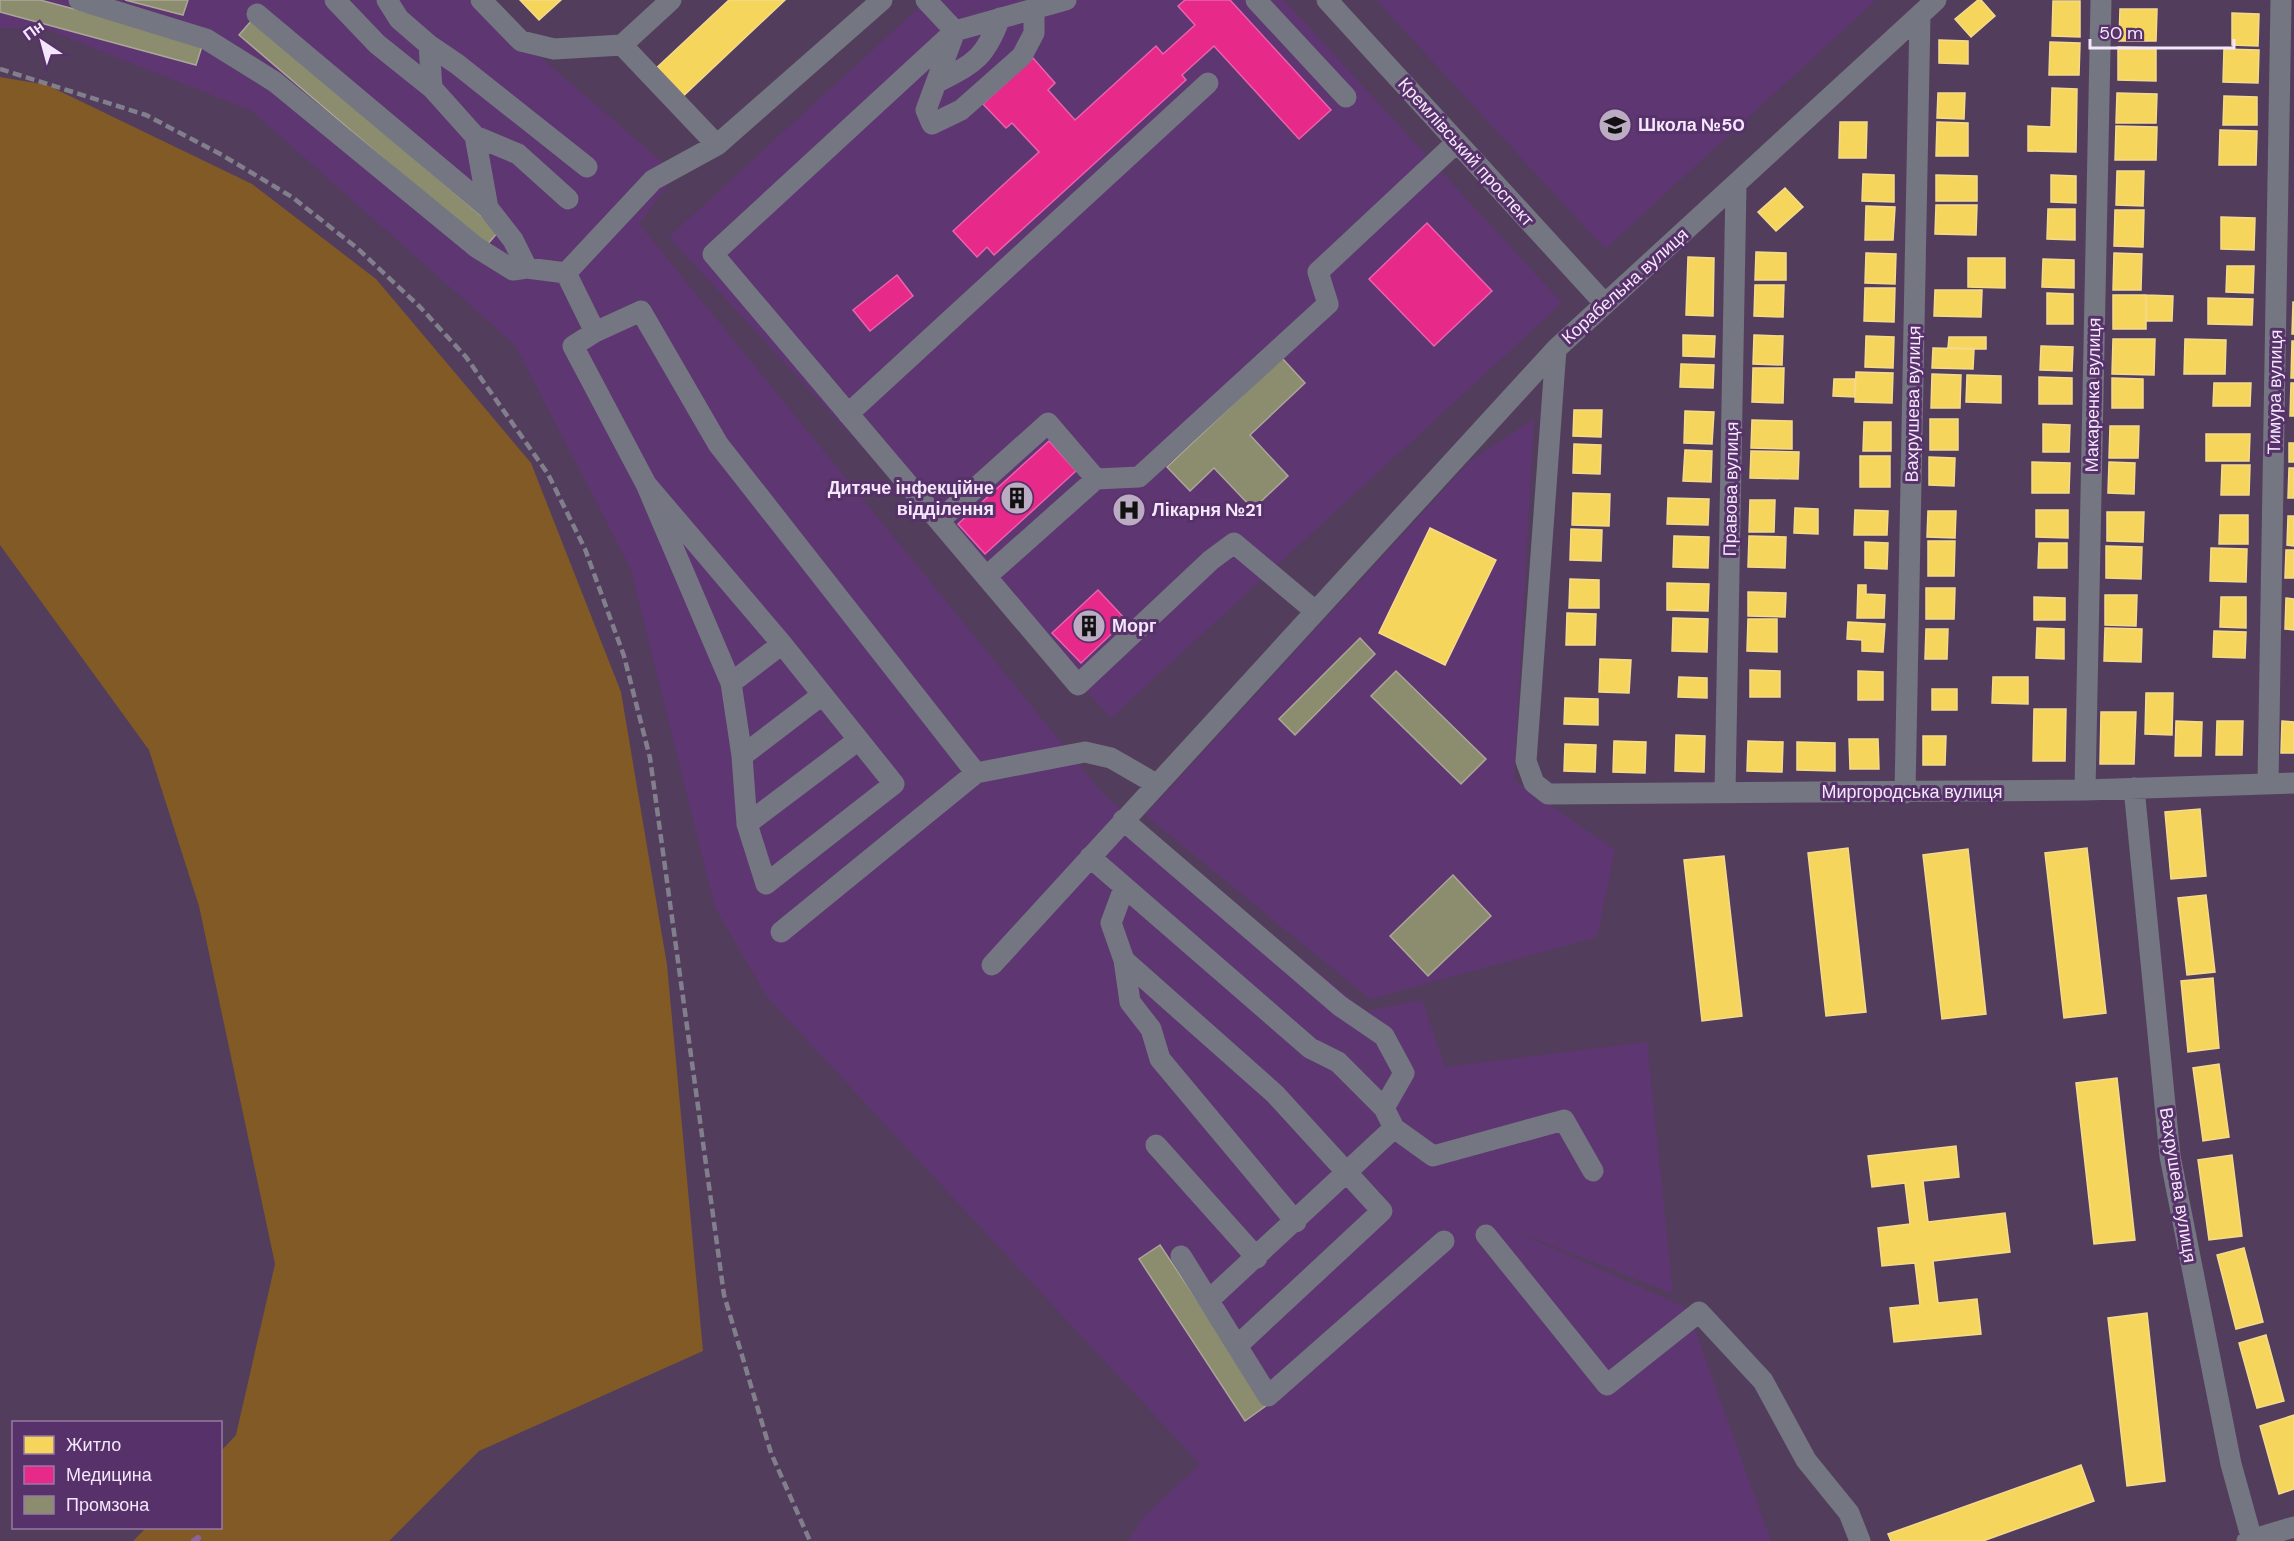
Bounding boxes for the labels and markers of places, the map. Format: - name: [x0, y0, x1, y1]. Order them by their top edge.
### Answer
- school or university icon: Школа №50: [1597, 107, 1633, 143]
- place label: Школа №50: [1638, 113, 1745, 137]
- place label: Дитяче інфекційне відділення: [828, 476, 994, 521]
- building icon: Дитяче інфекційне відділення: [999, 480, 1035, 516]
- hospital icon: Лікарня №21: [1111, 492, 1147, 528]
- place label: Лікарня №21: [1152, 498, 1262, 522]
- building icon: Морг: [1071, 608, 1107, 644]
- place label: Морг: [1112, 614, 1157, 638]

